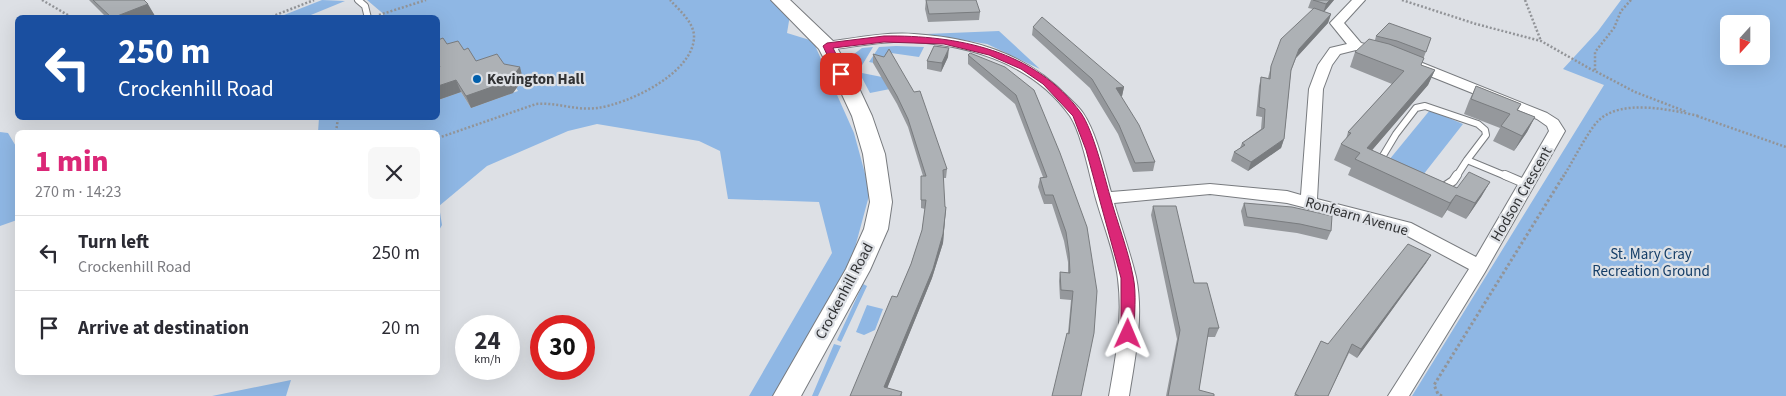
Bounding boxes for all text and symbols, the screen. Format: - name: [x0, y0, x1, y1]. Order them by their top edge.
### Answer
- north arrow: [1720, 15, 1770, 65]
- map controls: [1720, 15, 1770, 65]
- text: 250 m: [118, 27, 210, 77]
- icon: left: [35, 35, 100, 100]
- pin: [820, 53, 862, 95]
- icon: arrive: [827, 60, 855, 88]
- place label: Kevington Hall: [487, 69, 585, 90]
- text: Crockenhill Road: [118, 73, 274, 105]
- marker: Kevington Hall: [471, 73, 483, 85]
- text: 1 min: [35, 140, 109, 183]
- street label: Hodson Crescent: [1486, 143, 1557, 246]
- button: close: [368, 147, 420, 199]
- text: 270 m · 14:23: [35, 181, 122, 203]
- street label: Ronfearn Avenue: [1303, 192, 1411, 241]
- text: Turn left: [78, 229, 149, 256]
- icon: left: [35, 239, 63, 267]
- street label: Crockenhill Road: [810, 239, 879, 343]
- text: 250 m: [372, 240, 420, 267]
- park label: St. Mary Cray Recreation Ground: [1592, 244, 1710, 282]
- text: Crockenhill Road: [78, 256, 191, 278]
- position arrow: [1101, 307, 1153, 359]
- icon: arrive: [35, 314, 63, 342]
- text: Arrive at destination: [78, 315, 249, 342]
- text: 20 m: [382, 315, 420, 342]
- speed limit sign: 30: [530, 315, 595, 380]
- text: 24: [474, 323, 501, 359]
- text: km/h: [474, 351, 501, 368]

